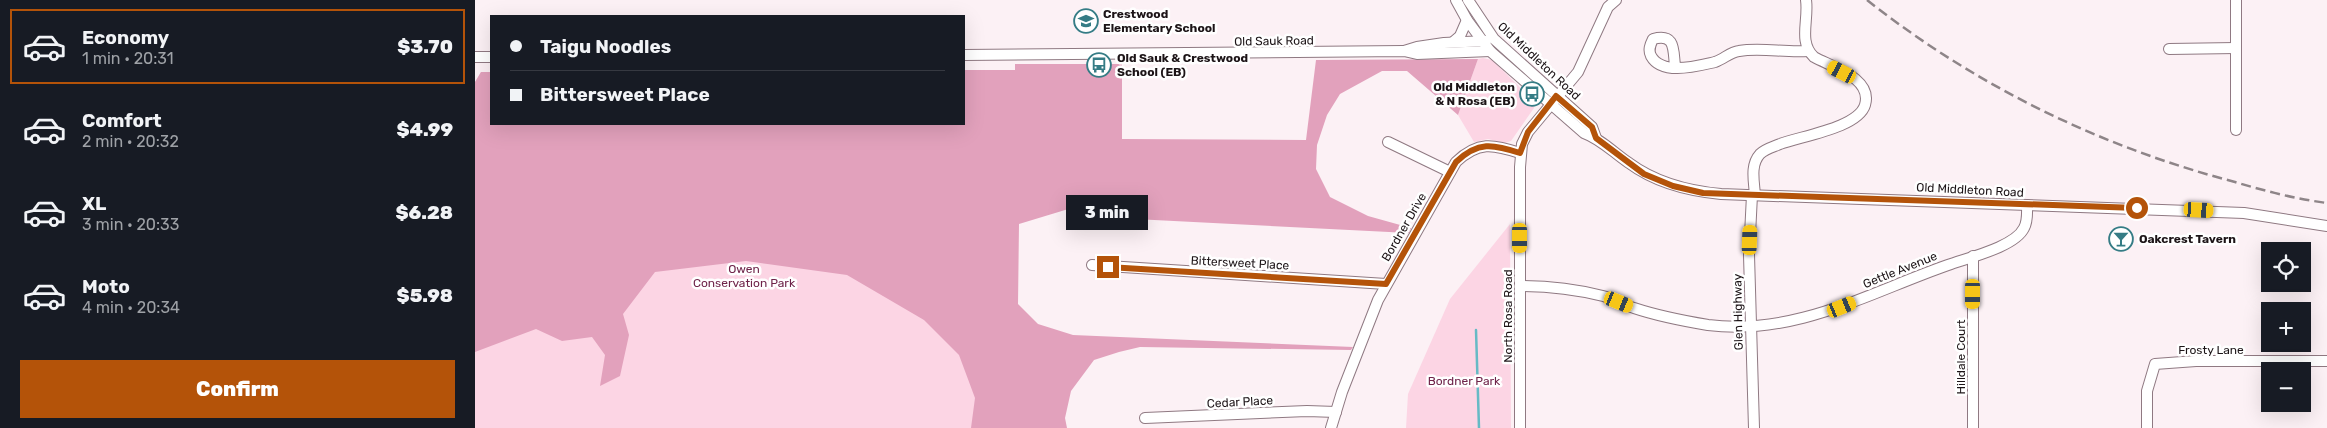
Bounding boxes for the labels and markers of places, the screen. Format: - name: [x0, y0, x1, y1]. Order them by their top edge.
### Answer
- place label: Crestwood Elementary School: [1103, 7, 1215, 35]
- school or university icon: Crestwood Elementary School: [1073, 8, 1099, 34]
- place label: Old Sauk & Crestwood School (EB): [1117, 51, 1248, 79]
- bus stop icon: Old Sauk & Crestwood School (EB): [1086, 52, 1112, 78]
- place label: Old Middleton & N Rosa (EB): [1433, 80, 1515, 108]
- bus stop icon: Old Middleton & N Rosa (EB): [1519, 81, 1545, 107]
- bar icon: Oakcrest Tavern: [2108, 226, 2134, 252]
- place label: Oakcrest Tavern: [2139, 232, 2236, 246]

